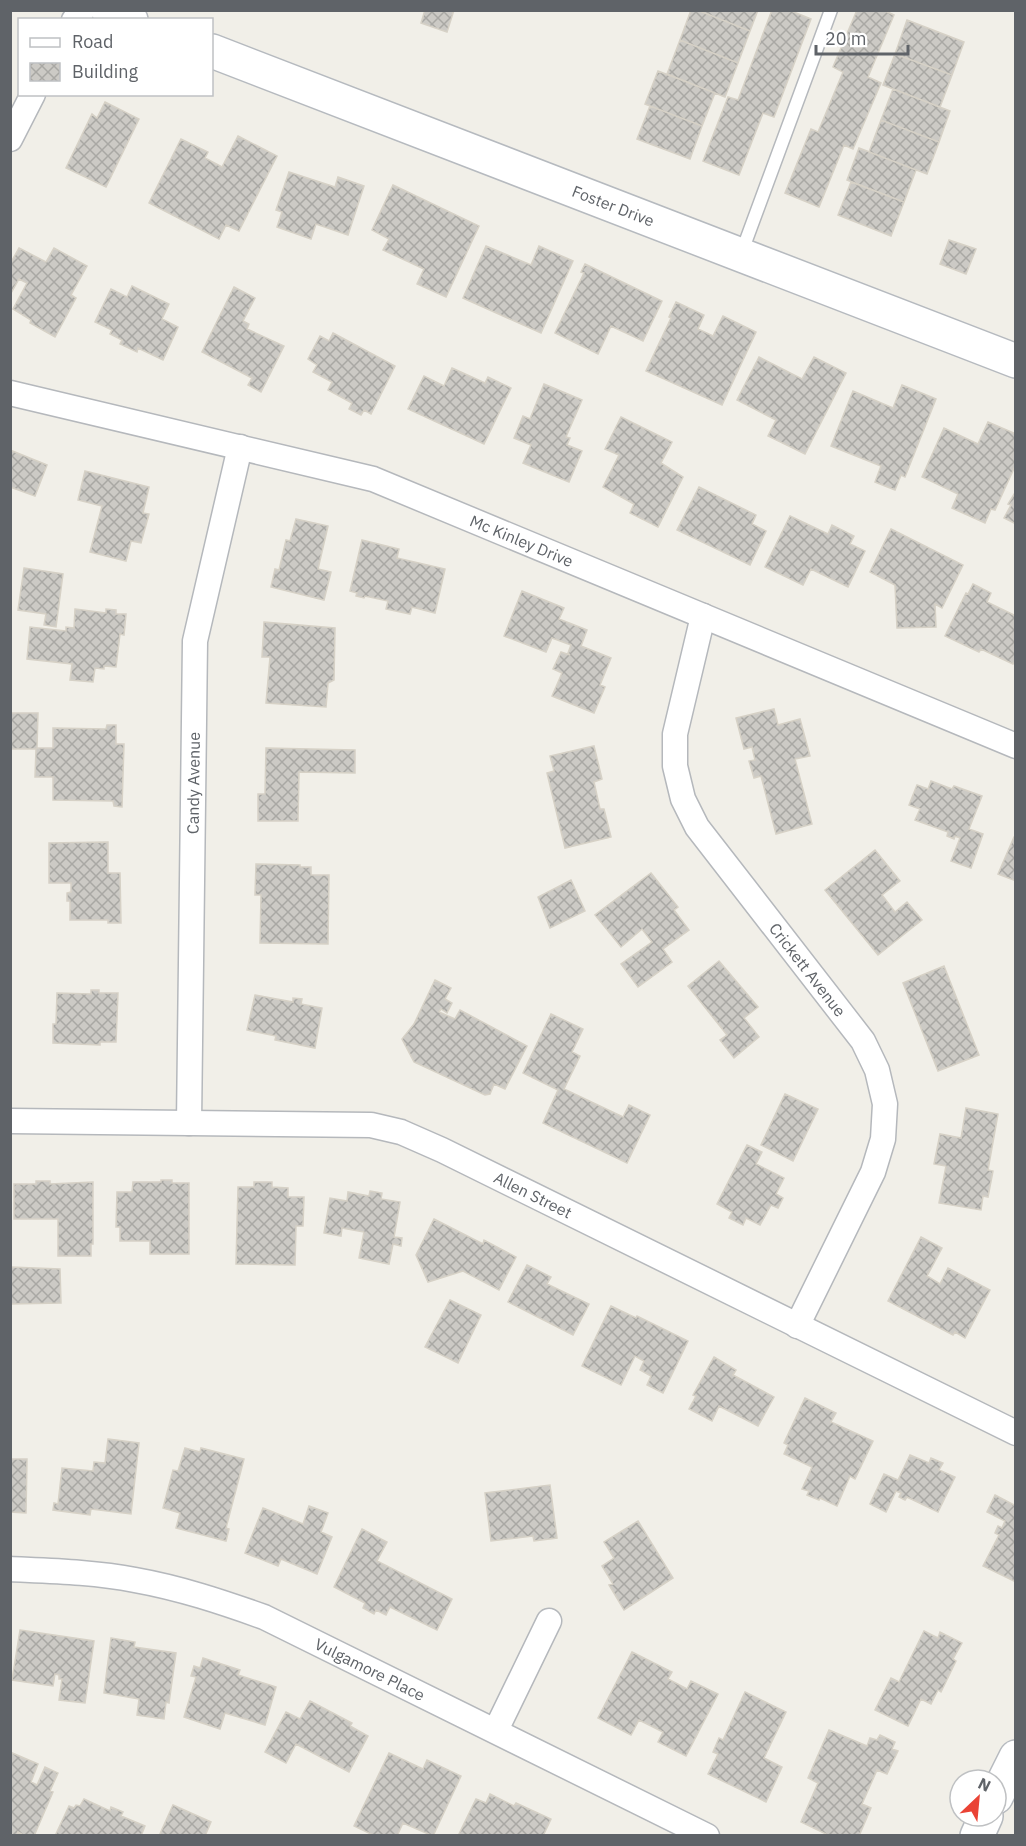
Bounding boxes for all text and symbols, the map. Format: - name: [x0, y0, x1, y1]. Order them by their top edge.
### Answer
- legend: [18, 18, 213, 96]
- scale bar: [816, 18, 908, 56]
- text: 20 m: [825, 27, 867, 50]
- text: Road: [72, 30, 113, 53]
- text: Building: [72, 60, 139, 83]
- street label: Foster Drive: [569, 181, 657, 231]
- street label: Mc Kinley Drive: [467, 510, 577, 571]
- street label: Candy Avenue: [183, 732, 204, 834]
- street label: Crickett Avenue: [765, 919, 850, 1021]
- street label: Allen Street: [491, 1167, 575, 1222]
- street label: Vulgamore Place: [311, 1634, 428, 1705]
- north arrow: [948, 1768, 1008, 1828]
- text: N: [975, 1773, 994, 1796]

